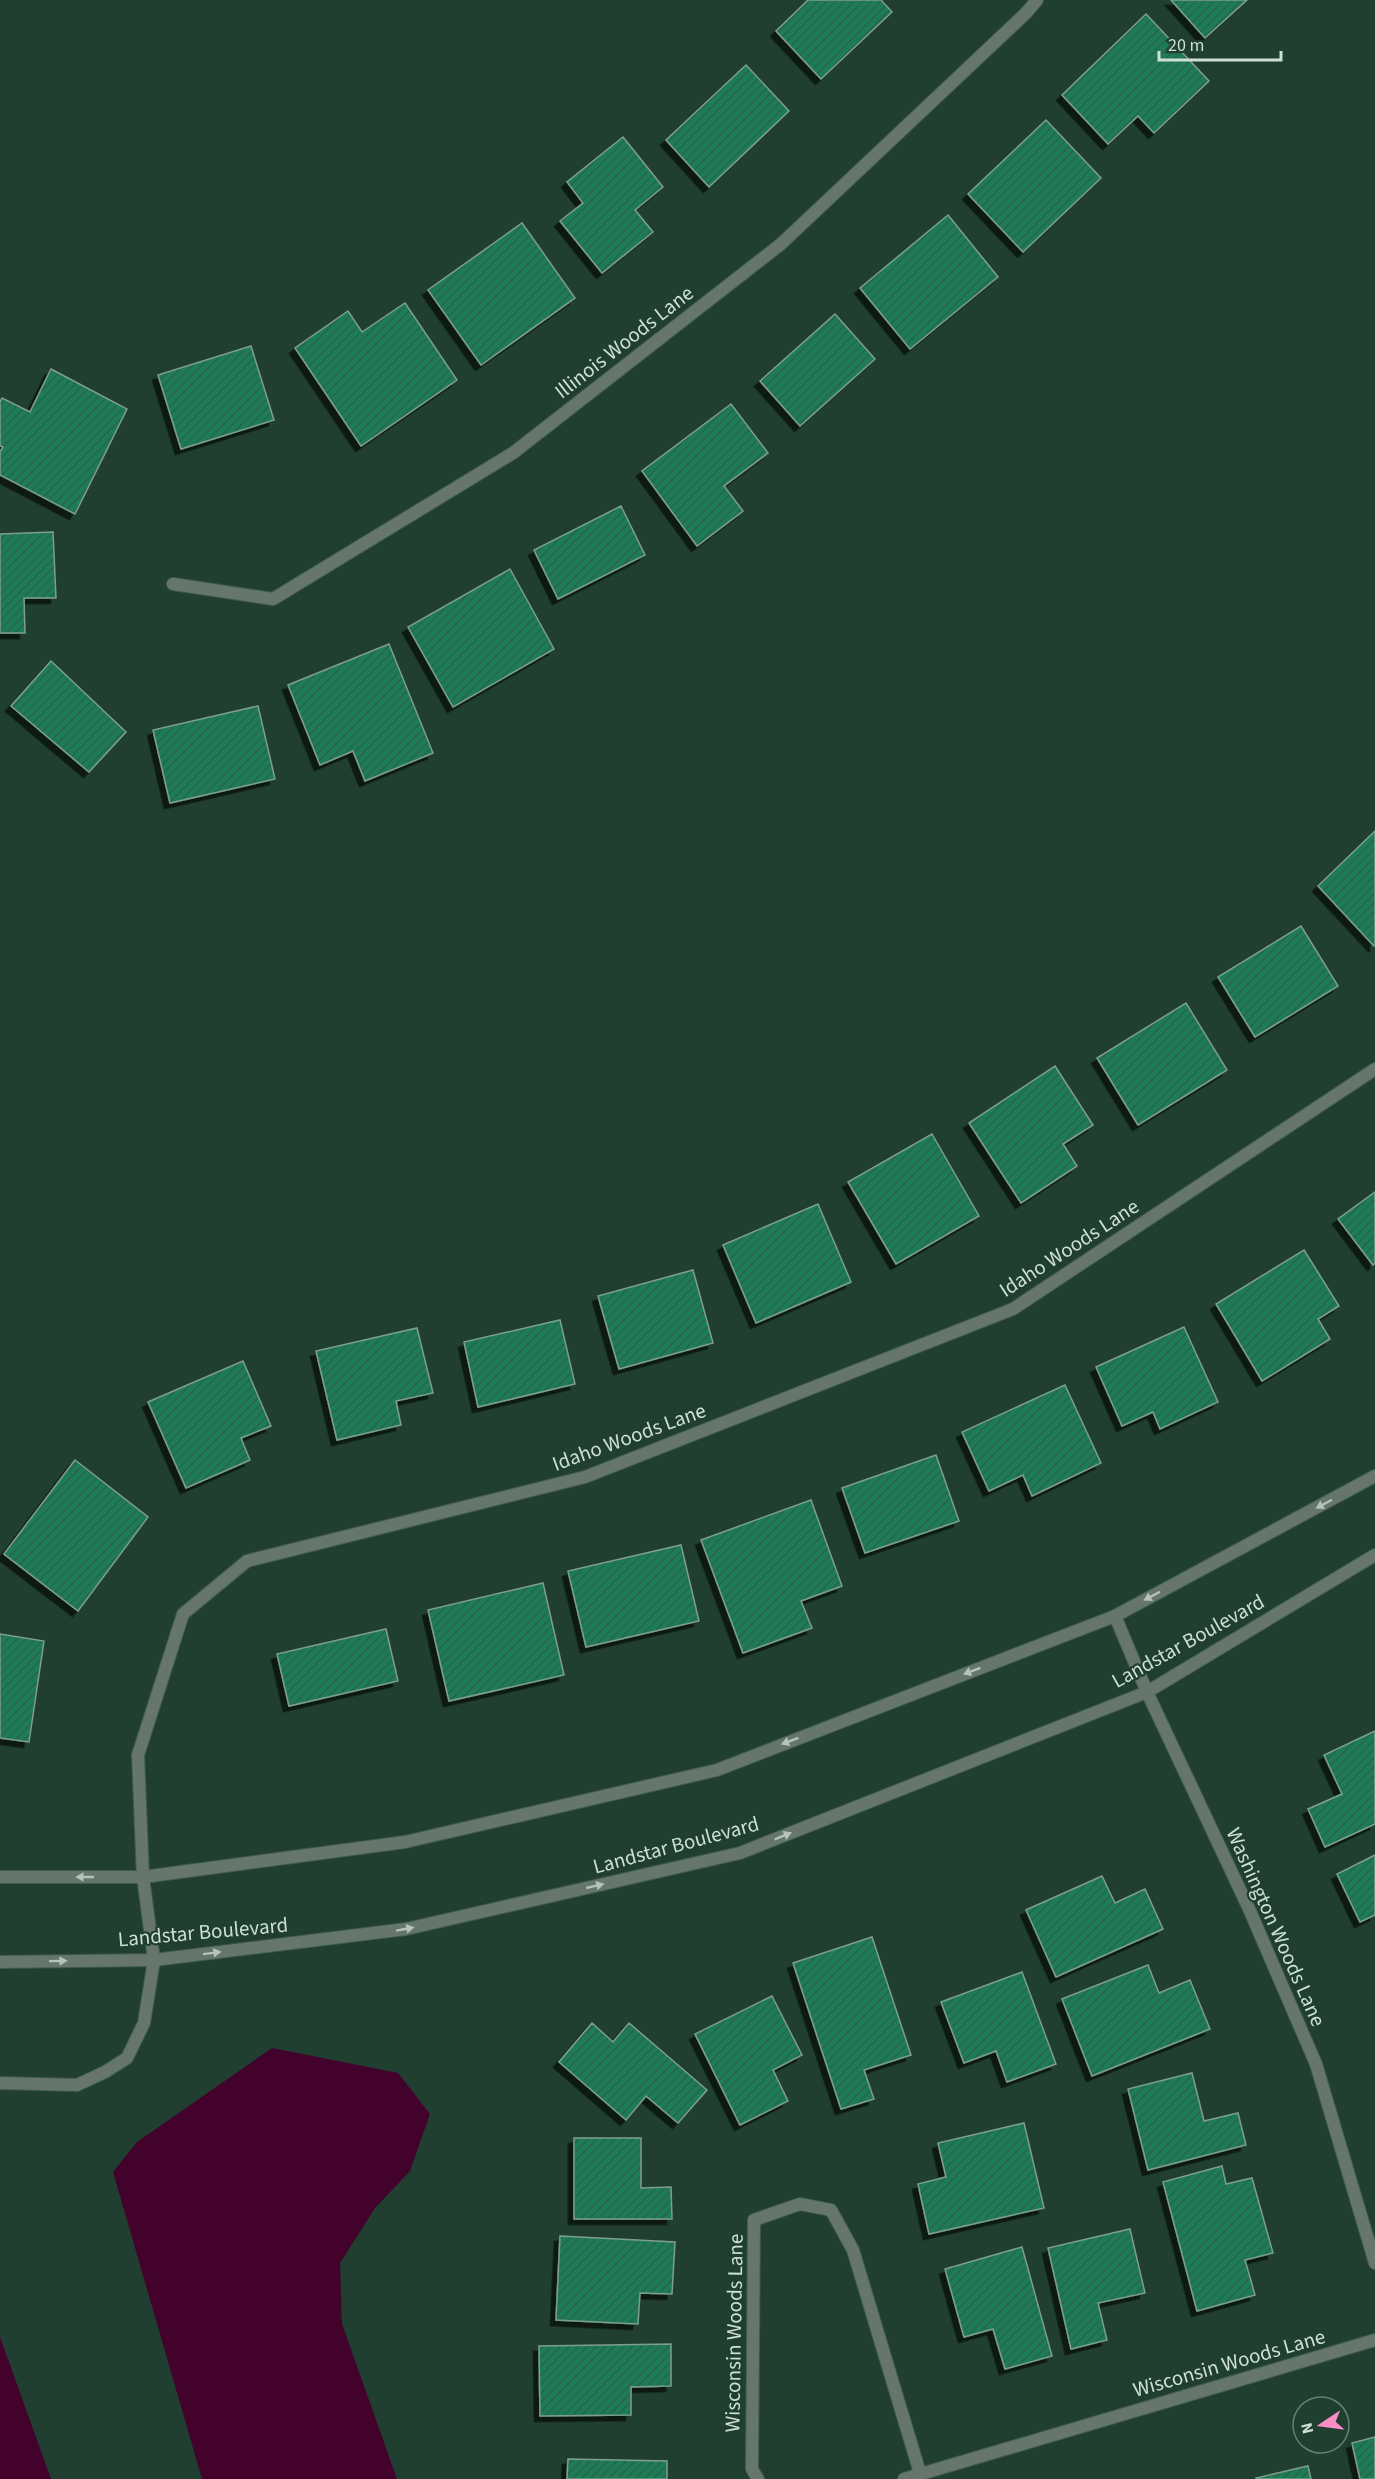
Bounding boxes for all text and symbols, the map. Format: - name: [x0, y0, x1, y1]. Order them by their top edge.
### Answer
- scale bar: [1159, 24, 1280, 62]
- text: 20 m: [1168, 33, 1204, 58]
- street label: Illinois Woods Lane: [548, 278, 700, 406]
- street label: Idaho Woods Lane: [993, 1191, 1145, 1305]
- street label: Idaho Woods Lane: [548, 1395, 710, 1479]
- one-way arrow: [1315, 1499, 1332, 1509]
- street label: Landstar Boulevard: [1106, 1586, 1270, 1696]
- one-way arrow: [1143, 1591, 1160, 1601]
- one-way arrow: [963, 1667, 981, 1677]
- one-way arrow: [781, 1737, 799, 1747]
- street label: Landstar Boulevard: [590, 1808, 762, 1882]
- street label: Washington Woods Lane: [1219, 1823, 1333, 2031]
- one-way arrow: [774, 1831, 792, 1840]
- one-way arrow: [75, 1872, 94, 1882]
- one-way arrow: [586, 1881, 605, 1890]
- street label: Landstar Boulevard: [117, 1910, 289, 1954]
- one-way arrow: [396, 1924, 415, 1933]
- one-way arrow: [202, 1948, 221, 1958]
- one-way arrow: [49, 1956, 68, 1966]
- street label: Wisconsin Woods Lane: [717, 2233, 751, 2433]
- street label: Wisconsin Woods Lane: [1129, 2321, 1329, 2405]
- north arrow: [1291, 2395, 1351, 2455]
- text: N: [1295, 2420, 1319, 2436]

